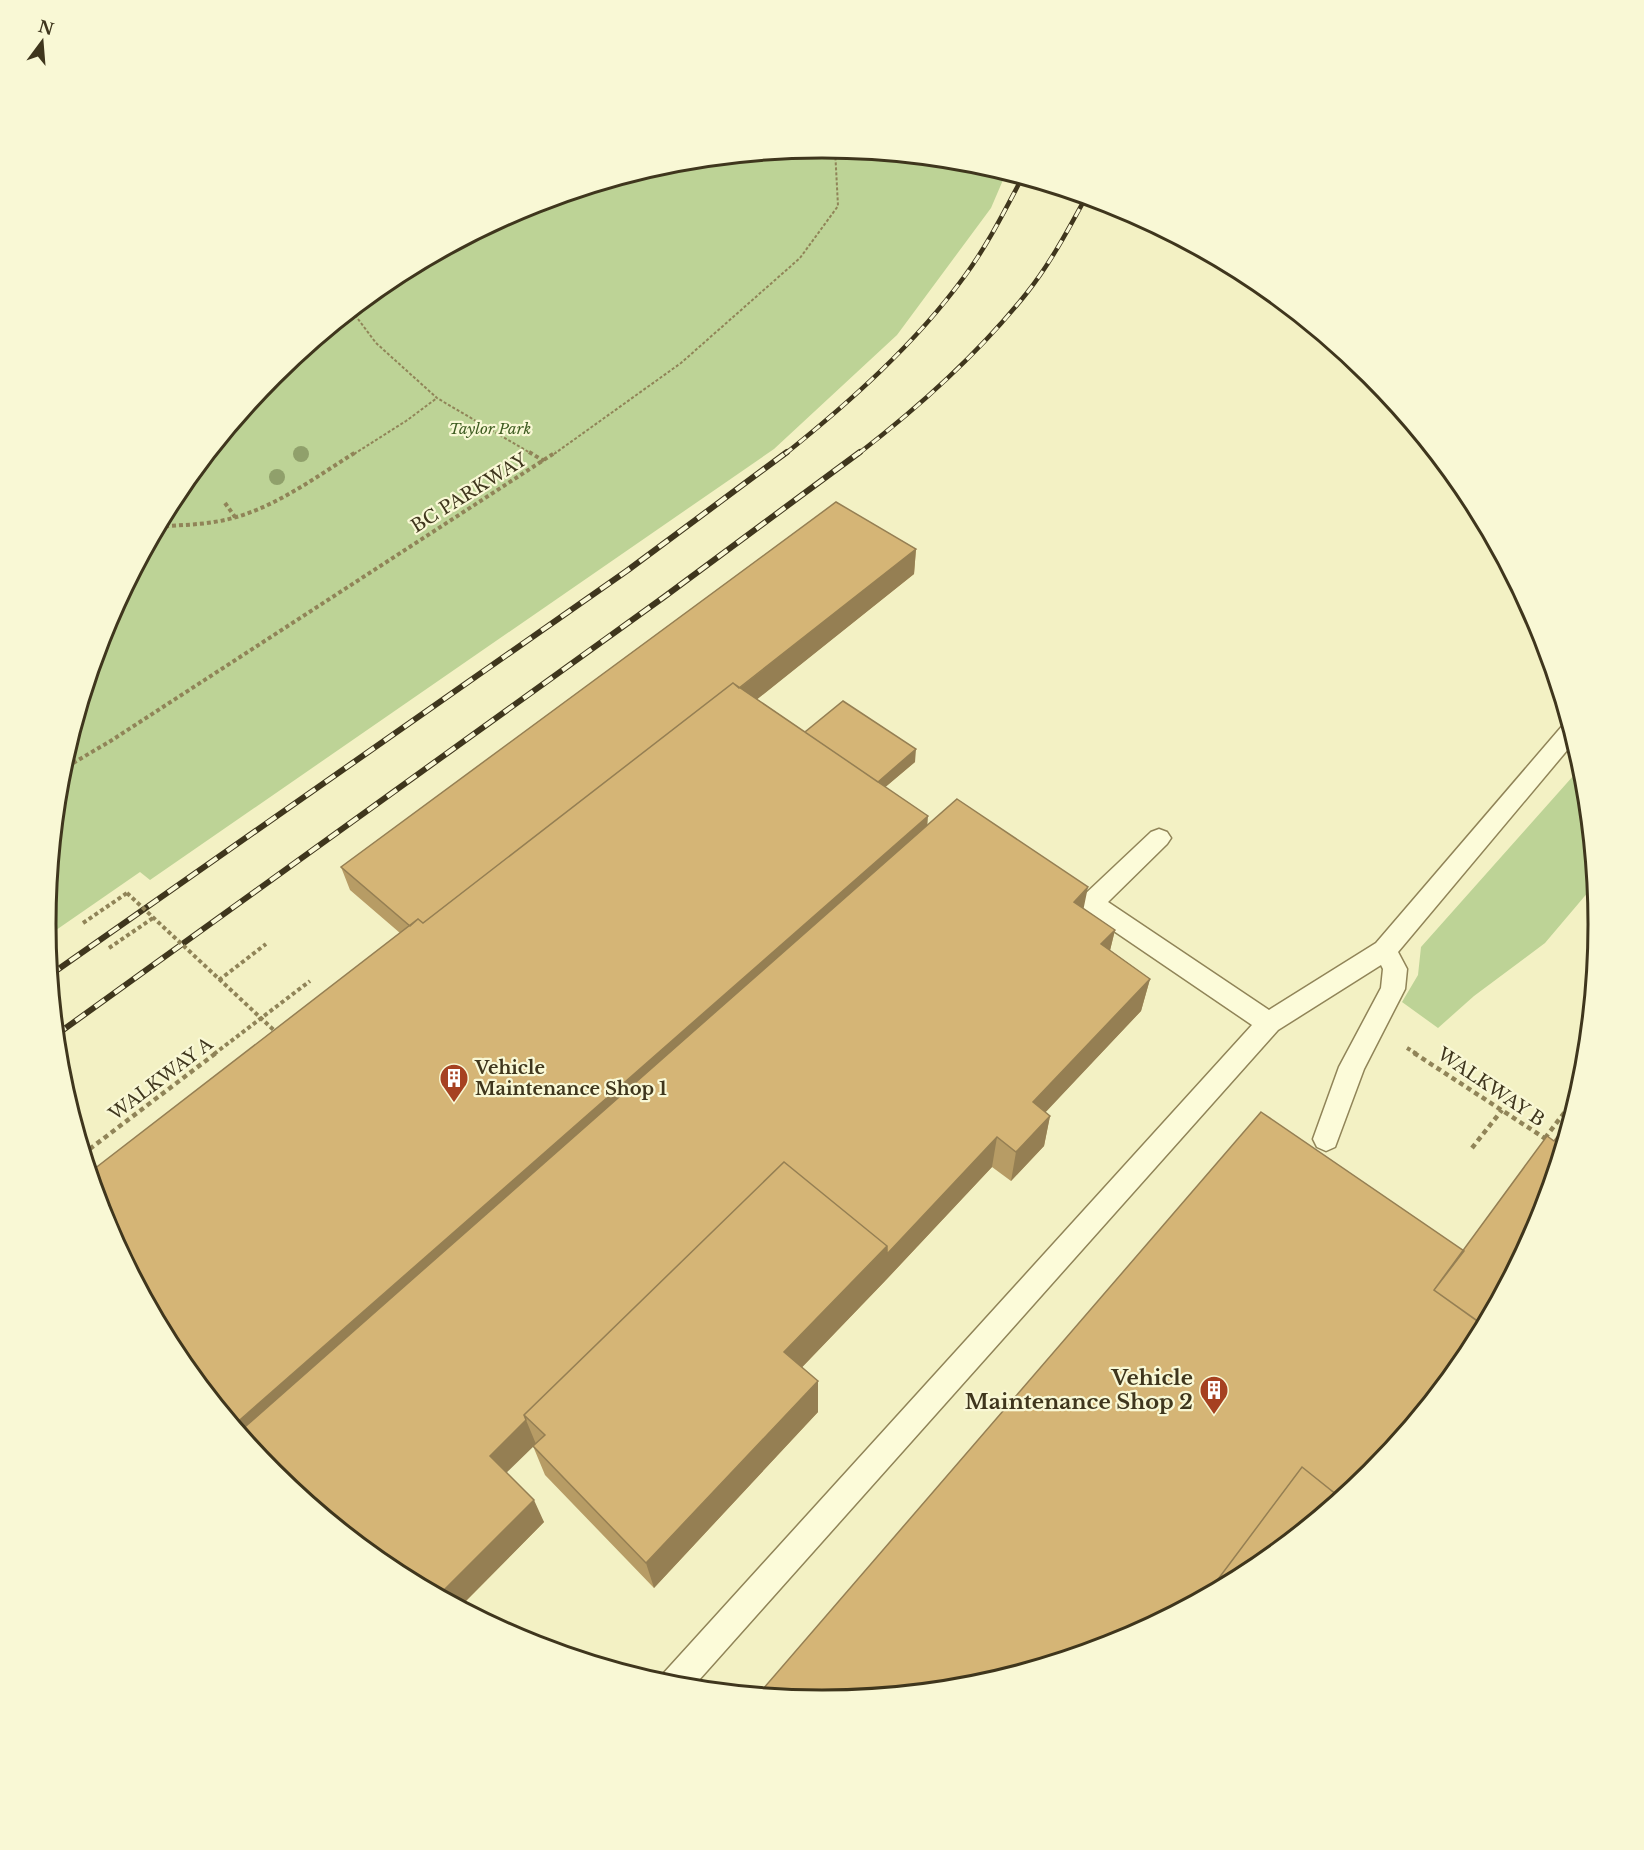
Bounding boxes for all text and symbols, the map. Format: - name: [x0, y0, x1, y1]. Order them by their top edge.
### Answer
- north arrow: [12, 12, 72, 72]
- text: N: [36, 16, 56, 39]
- park label: Taylor Park: [449, 419, 531, 438]
- street label: BC PARKWAY: [407, 448, 532, 537]
- street label: WALKWAY A: [104, 1032, 218, 1126]
- street label: WALKWAY B: [1432, 1042, 1549, 1131]
- place label: Vehicle Maintenance Shop 1: [474, 1057, 667, 1100]
- building icon: Vehicle Maintenance Shop 1: [438, 1062, 470, 1104]
- place label: Vehicle Maintenance Shop 2: [965, 1365, 1193, 1415]
- building icon: Vehicle Maintenance Shop 2: [1198, 1374, 1230, 1416]

